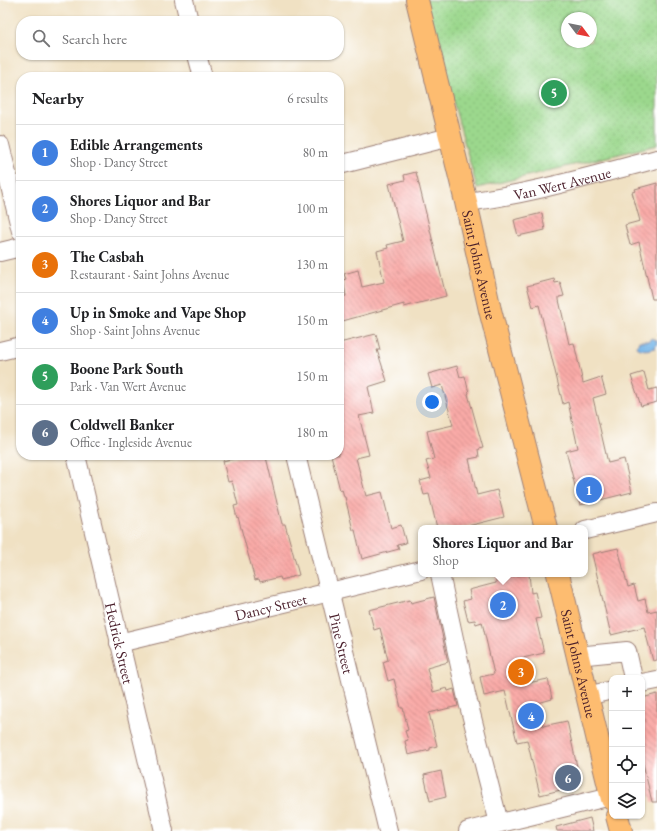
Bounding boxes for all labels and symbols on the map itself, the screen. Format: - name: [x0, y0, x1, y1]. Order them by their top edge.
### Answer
- north arrow: [561, 12, 597, 48]
- pin: 5: [541, 78, 567, 108]
- street label: Van Wert Avenue: [512, 162, 613, 204]
- street label: Saint Johns Avenue: [459, 208, 502, 321]
- your location: [422, 392, 442, 412]
- pin: 1: [576, 475, 602, 505]
- street label: Dancy Street: [233, 588, 309, 624]
- pin: 2: [490, 590, 516, 620]
- street label: Hedrick Street: [101, 600, 139, 686]
- street label: Saint Johns Avenue: [557, 607, 602, 720]
- street label: Pine Street: [326, 611, 359, 676]
- pin: 3: [508, 657, 534, 687]
- pin: 4: [518, 701, 544, 731]
- pin: 6: [555, 763, 581, 793]

